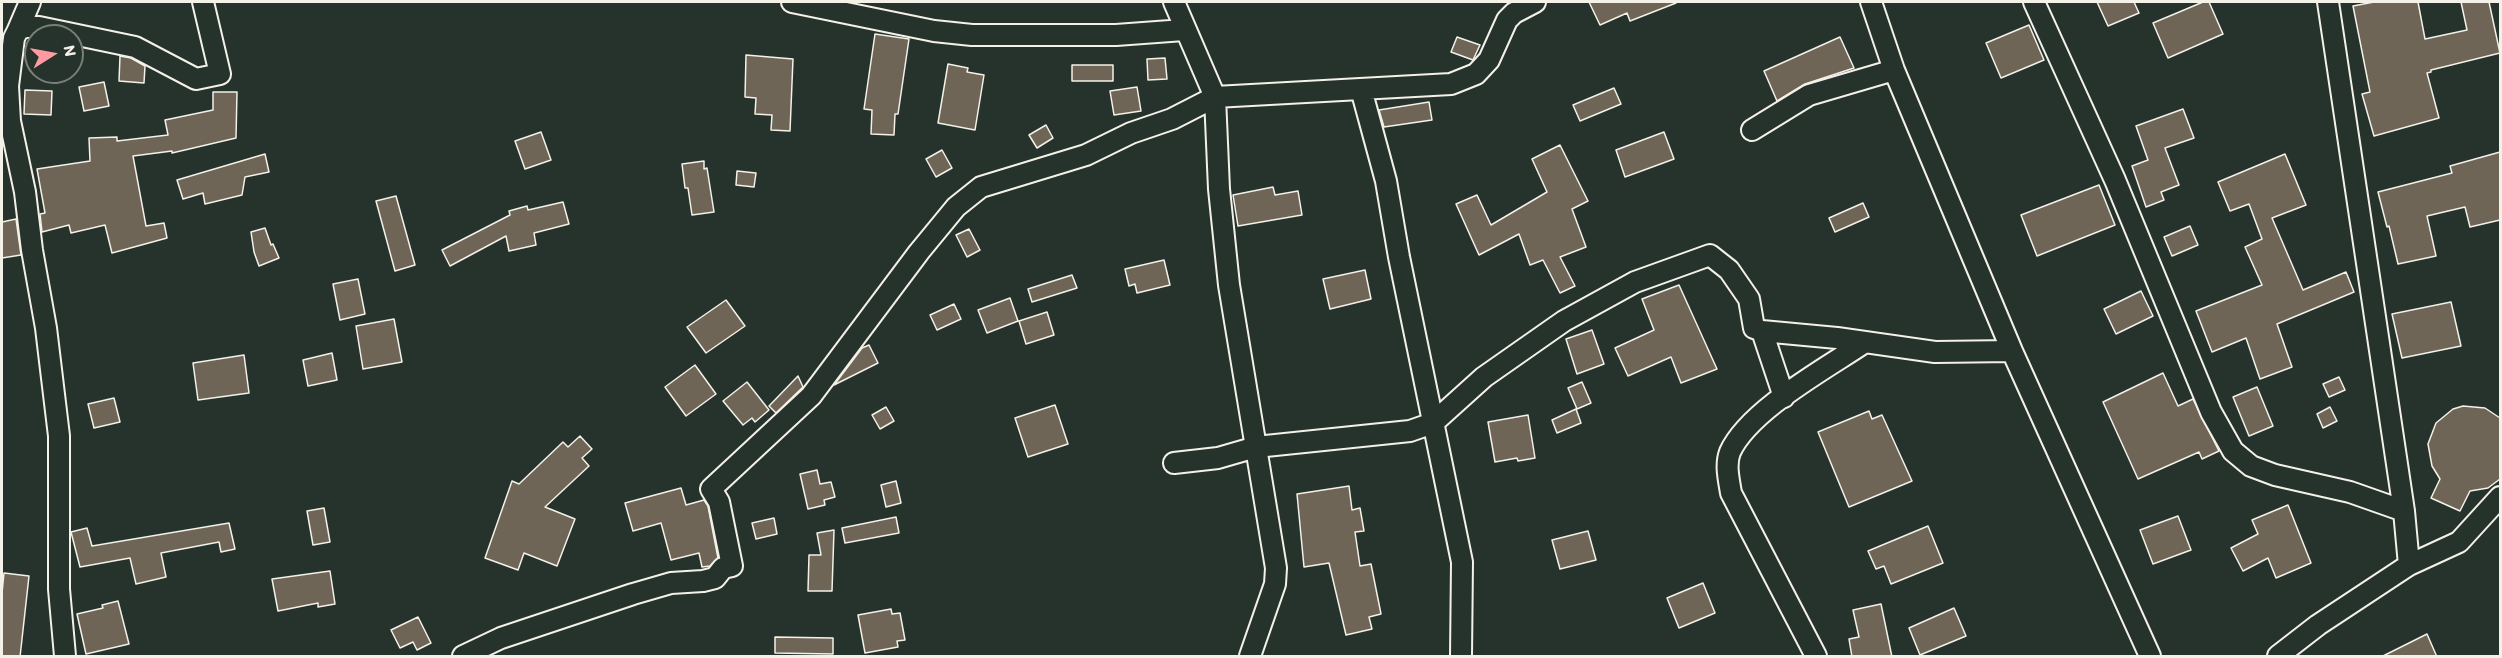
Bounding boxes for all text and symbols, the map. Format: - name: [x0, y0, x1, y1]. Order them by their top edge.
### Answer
- north arrow: [24, 24, 84, 84]
- text: N: [60, 44, 81, 58]

